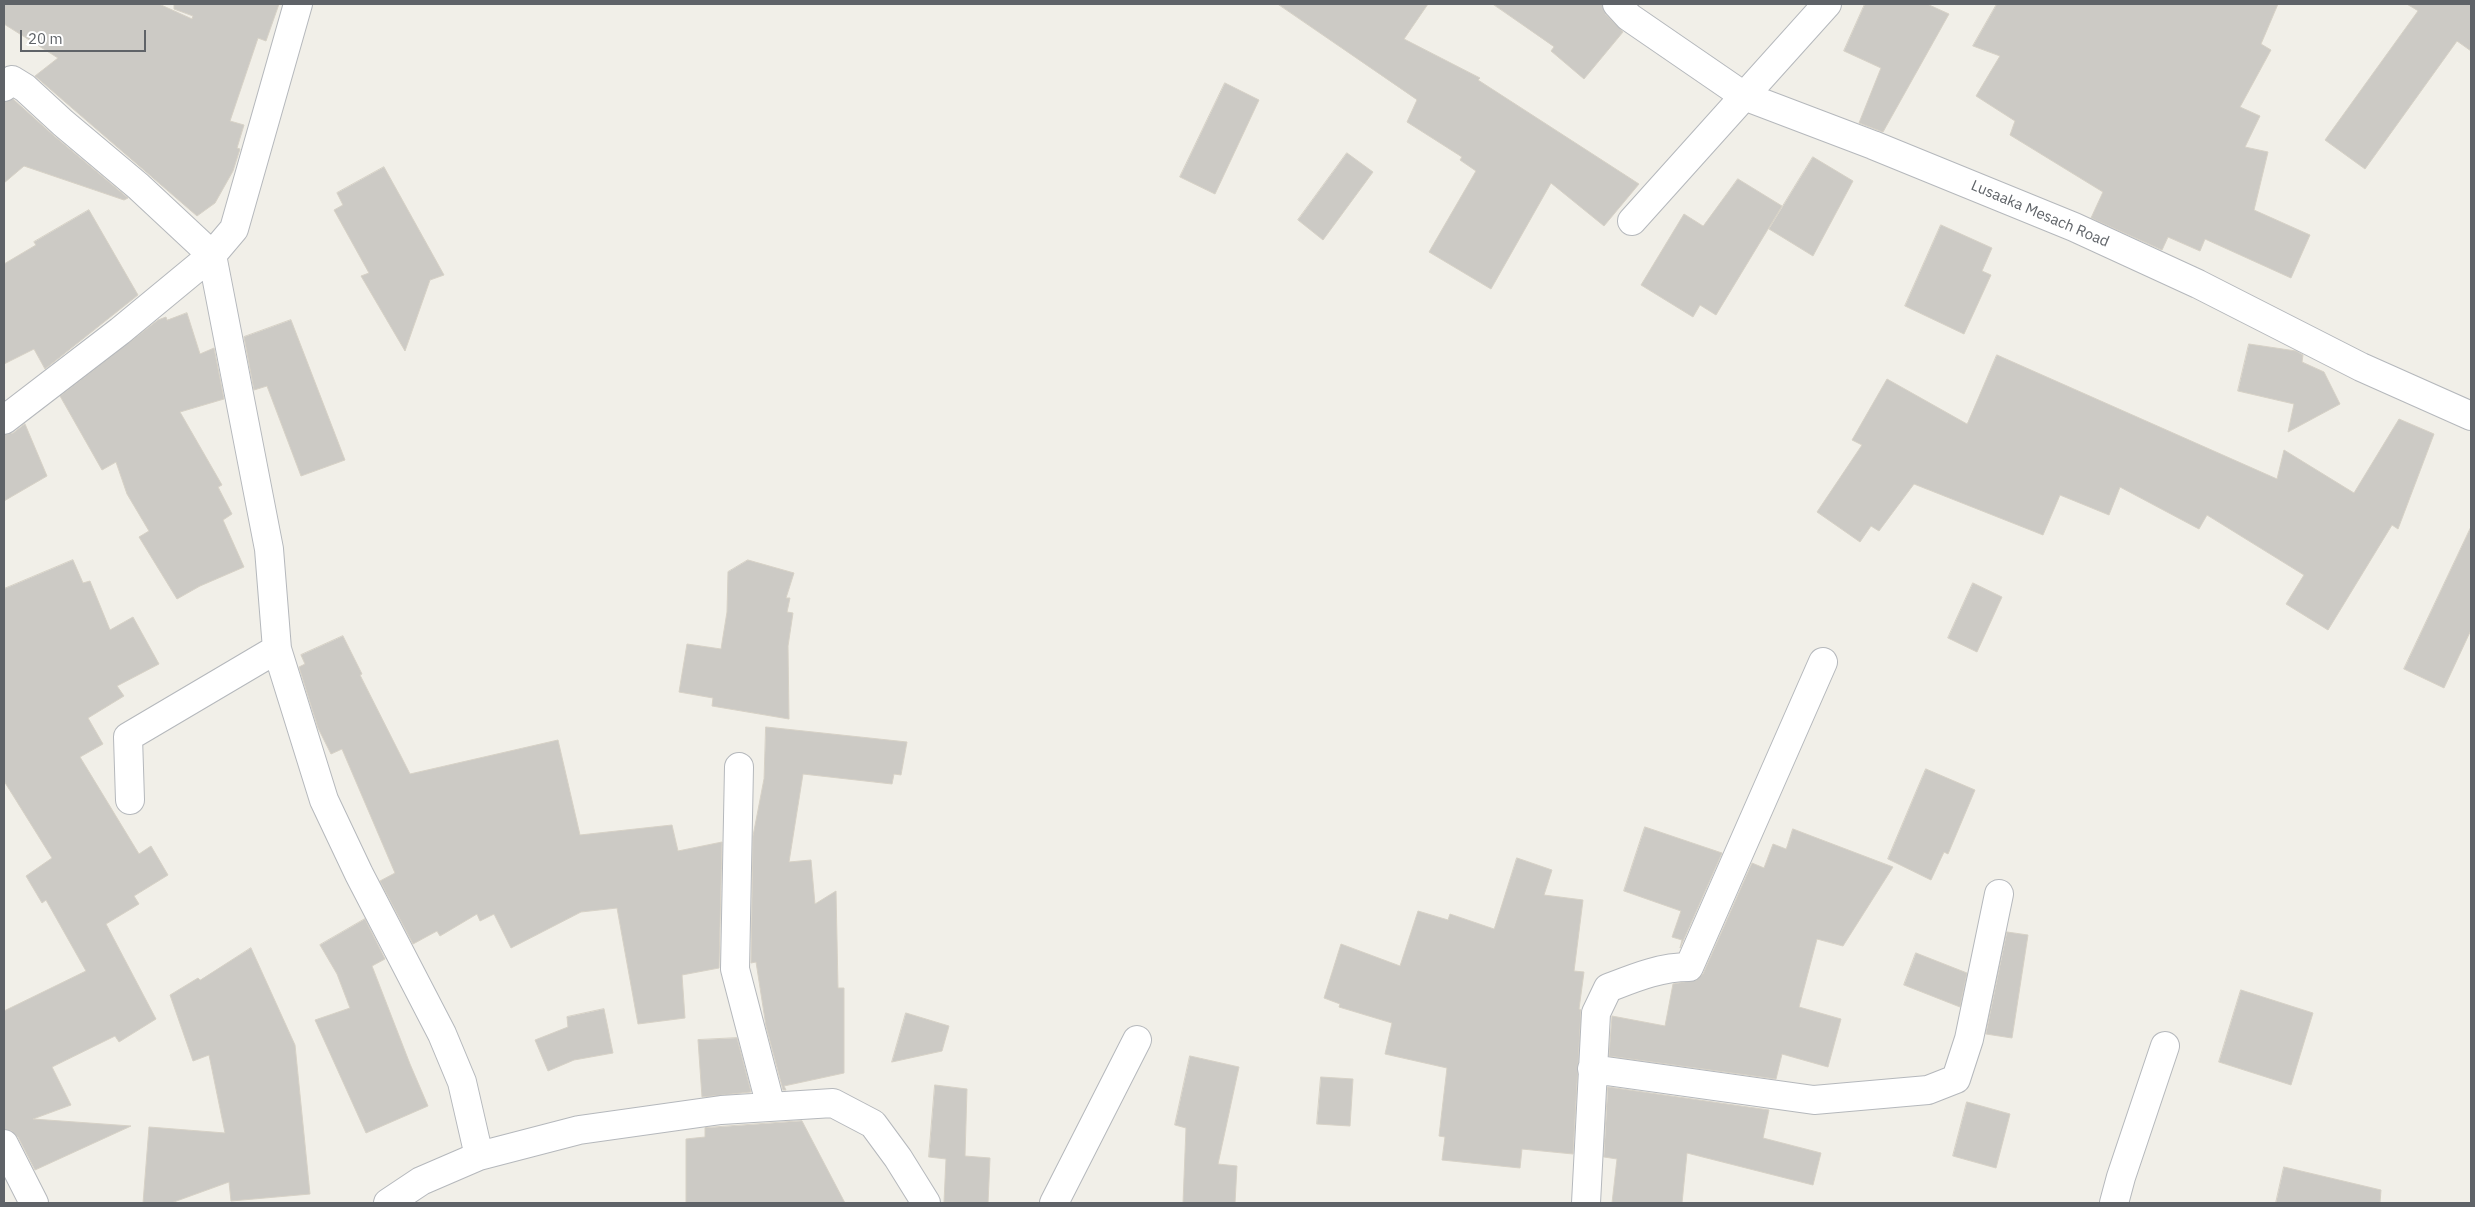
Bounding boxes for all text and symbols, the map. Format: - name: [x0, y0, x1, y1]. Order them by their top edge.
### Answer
- scale bar: [22, 20, 149, 52]
- text: 20 m: [28, 29, 63, 48]
- street label: Lusaaka Mesach Road: [1968, 177, 2112, 251]

